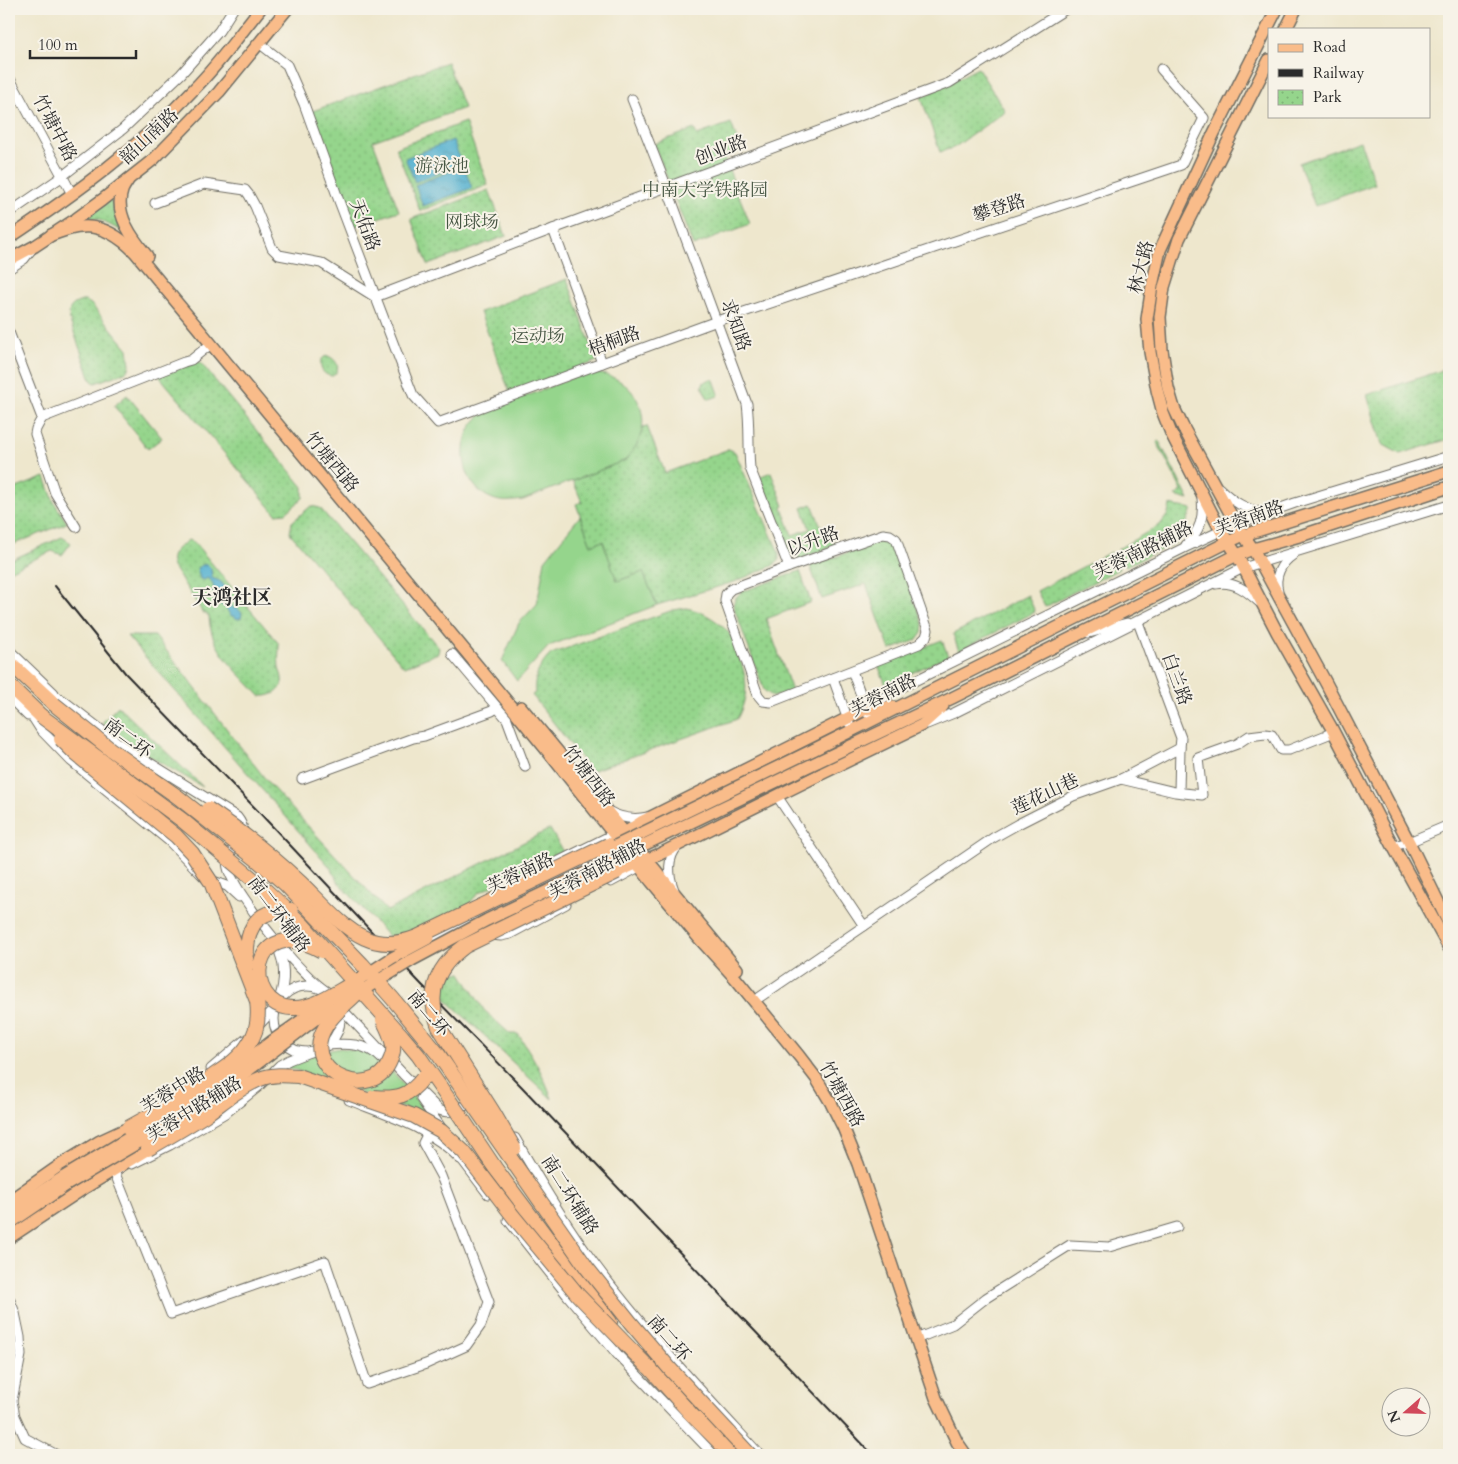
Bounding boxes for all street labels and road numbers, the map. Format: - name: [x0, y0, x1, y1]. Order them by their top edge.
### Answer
- street label: 竹塘中路: [27, 91, 82, 166]
- street label: 韶山南路: [114, 103, 184, 170]
- street label: 创业路: [691, 129, 751, 172]
- street label: 攀登路: [970, 188, 1029, 229]
- street label: 天佑路: [343, 195, 386, 255]
- street label: 林大路: [1123, 238, 1160, 296]
- street label: 求知路: [715, 296, 757, 355]
- street label: 梧桐路: [585, 320, 644, 362]
- street label: 竹塘西路: [299, 427, 364, 498]
- street label: 芙蓉南路: [1211, 494, 1287, 543]
- street label: 芙蓉南路辅路: [1089, 516, 1197, 585]
- street label: 以升路: [784, 520, 843, 562]
- street label: 白兰路: [1156, 650, 1198, 709]
- street label: 芙蓉南路: [845, 668, 921, 723]
- street label: 南二环: [99, 712, 157, 764]
- street label: 竹塘西路: [557, 740, 621, 812]
- street label: 莲花山巷: [1007, 768, 1083, 821]
- street label: 芙蓉南路辅路: [544, 833, 651, 906]
- street label: 芙蓉南路: [482, 847, 558, 900]
- street label: 南二环辅路: [242, 871, 316, 958]
- street label: 南二环: [402, 985, 456, 1042]
- street label: 竹塘西路: [813, 1057, 870, 1132]
- street label: 芙蓉中路: [136, 1061, 210, 1120]
- street label: 芙蓉中路辅路: [142, 1070, 247, 1149]
- street label: 南二环辅路: [535, 1150, 604, 1240]
- street label: 南二环: [641, 1310, 696, 1367]

